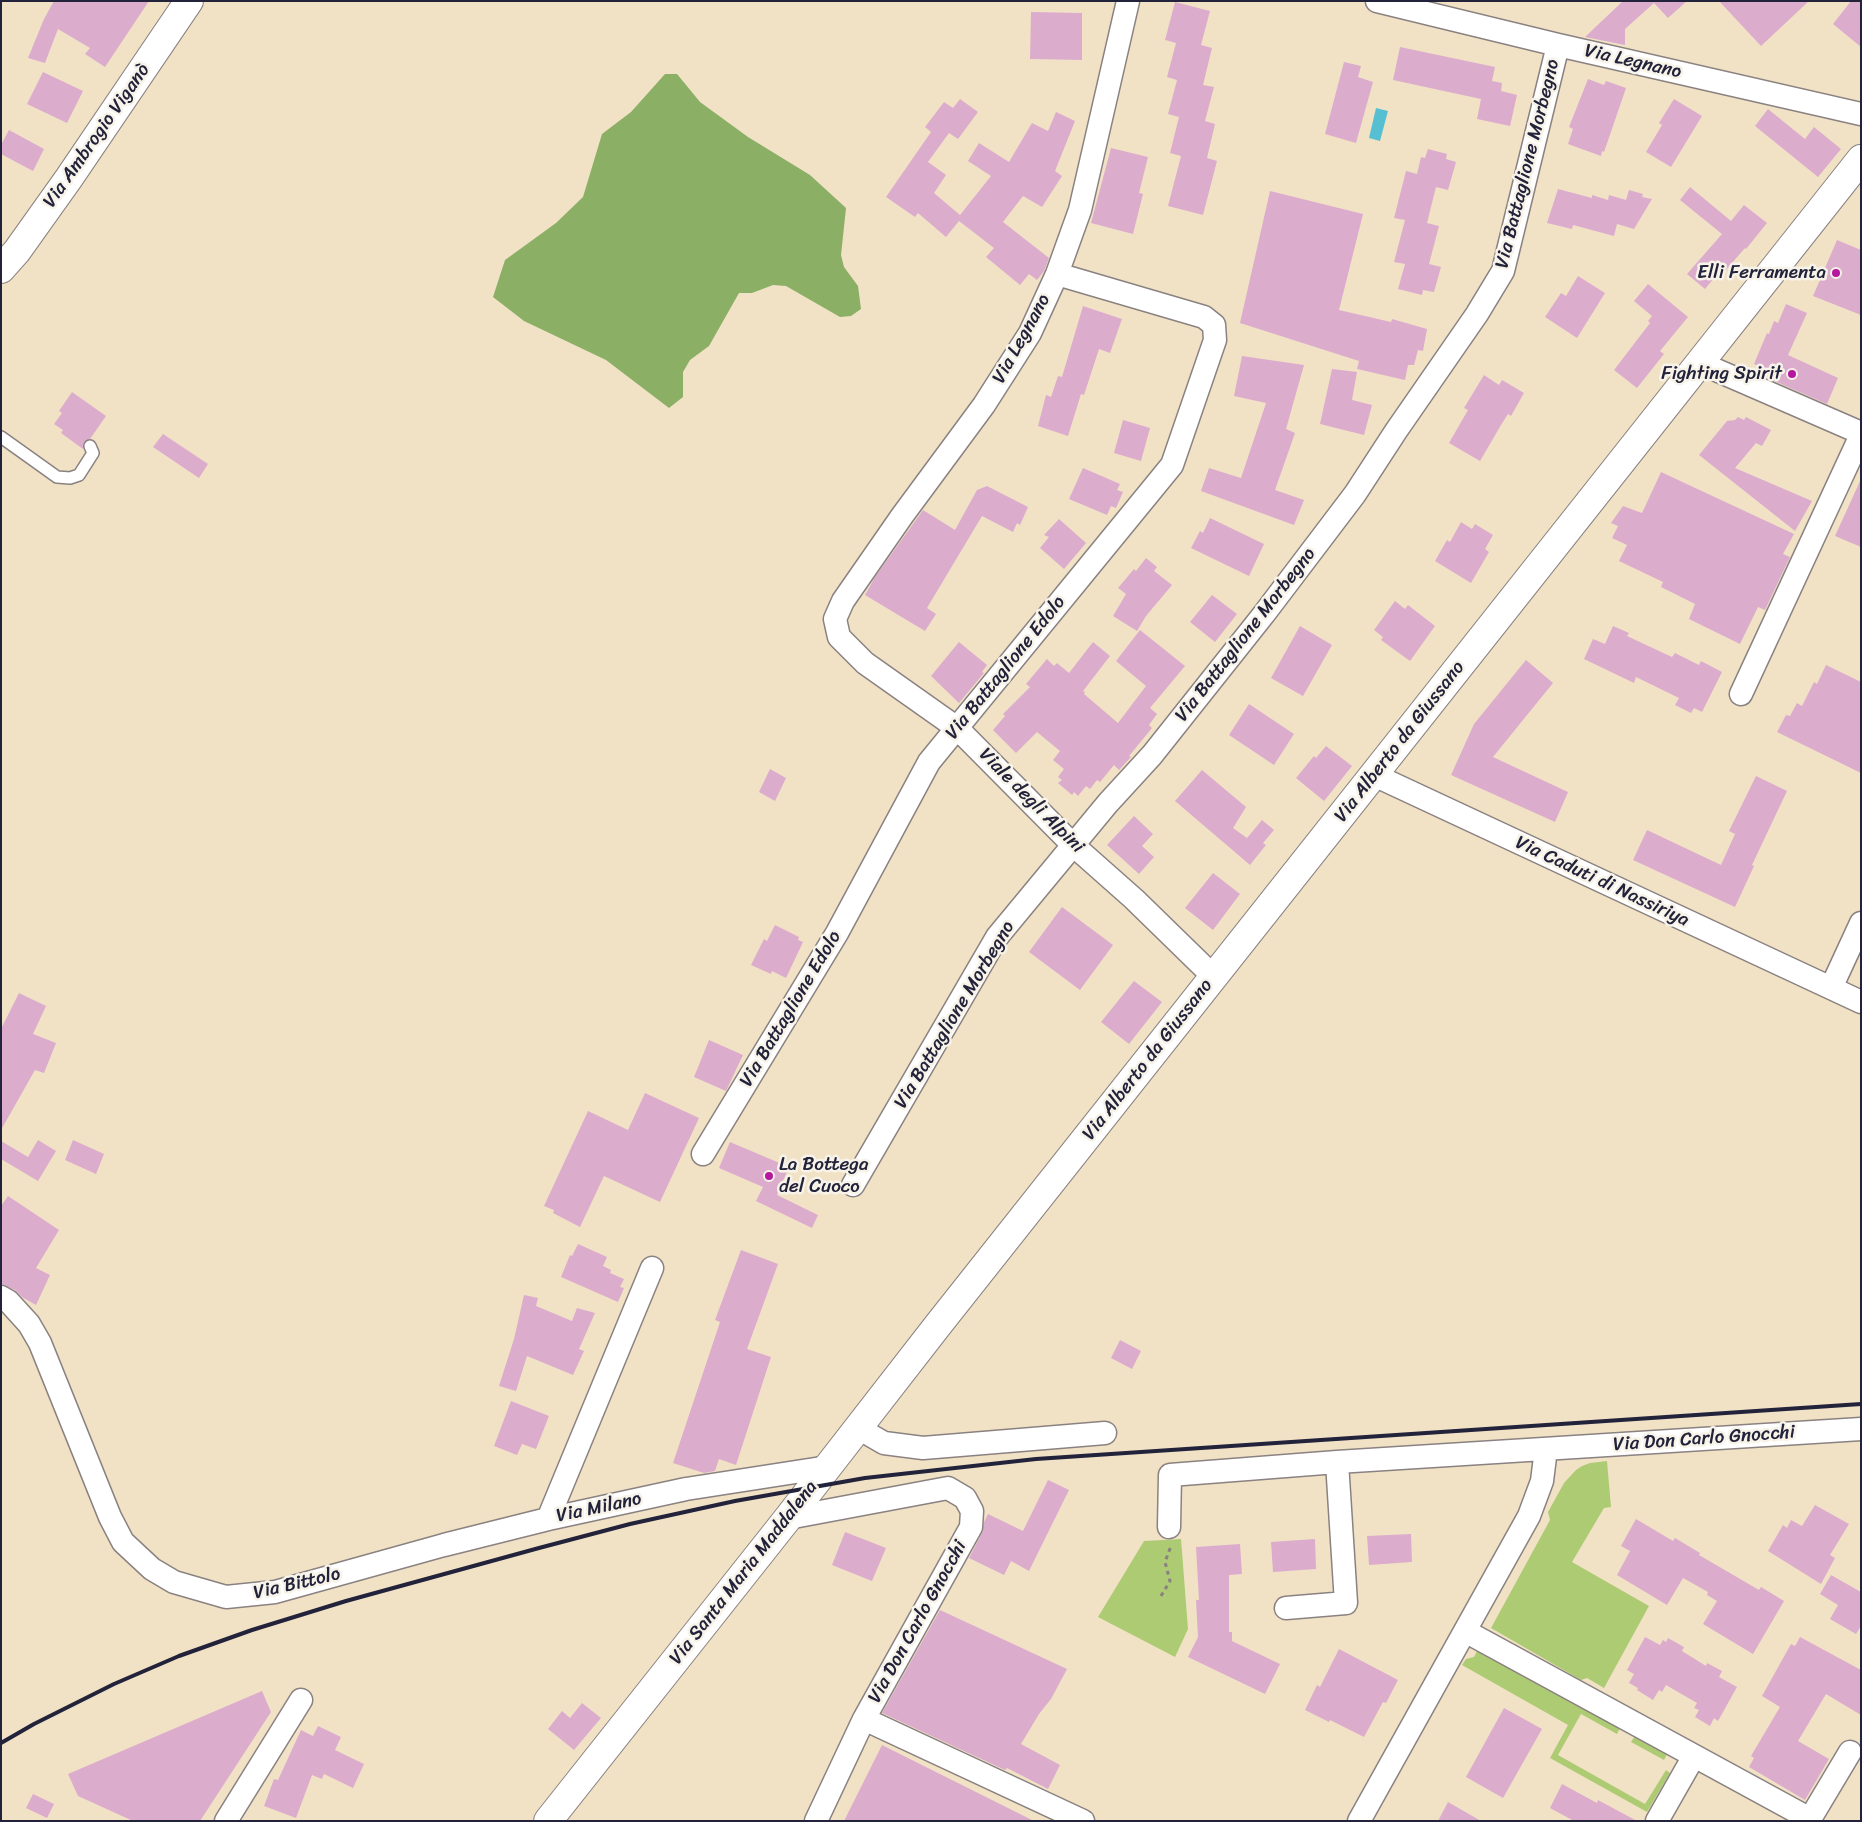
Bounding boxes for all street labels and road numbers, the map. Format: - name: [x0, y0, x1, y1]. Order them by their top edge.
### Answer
- street label: Via Legnano: [1582, 40, 1684, 84]
- street label: Via Battaglione Morbegno: [1491, 57, 1565, 271]
- street label: Via Ambrogio Viganò: [39, 60, 155, 212]
- street label: Via Legnano: [988, 290, 1056, 388]
- street label: Via Battaglione Morbegno: [1171, 543, 1321, 727]
- street label: Via Battaglione Edolo: [941, 592, 1071, 744]
- street label: Via Alberto da Giussano: [1330, 657, 1470, 827]
- street label: Viale degli Alpini: [974, 744, 1088, 858]
- street label: Via Caduti di Nassiriya: [1511, 832, 1693, 932]
- street label: Via Battaglione Morbegno: [890, 917, 1020, 1113]
- street label: Via Battaglione Edolo: [735, 927, 847, 1091]
- street label: Via Alberto da Giussano: [1078, 975, 1218, 1145]
- street label: Via Don Carlo Gnocchi: [1612, 1421, 1796, 1457]
- street label: Via Santa Maria Maddalena: [665, 1477, 823, 1669]
- street label: Via Milano: [554, 1488, 644, 1528]
- street label: Via Don Carlo Gnocchi: [864, 1537, 972, 1707]
- street label: Via Bittolo: [251, 1563, 343, 1605]

